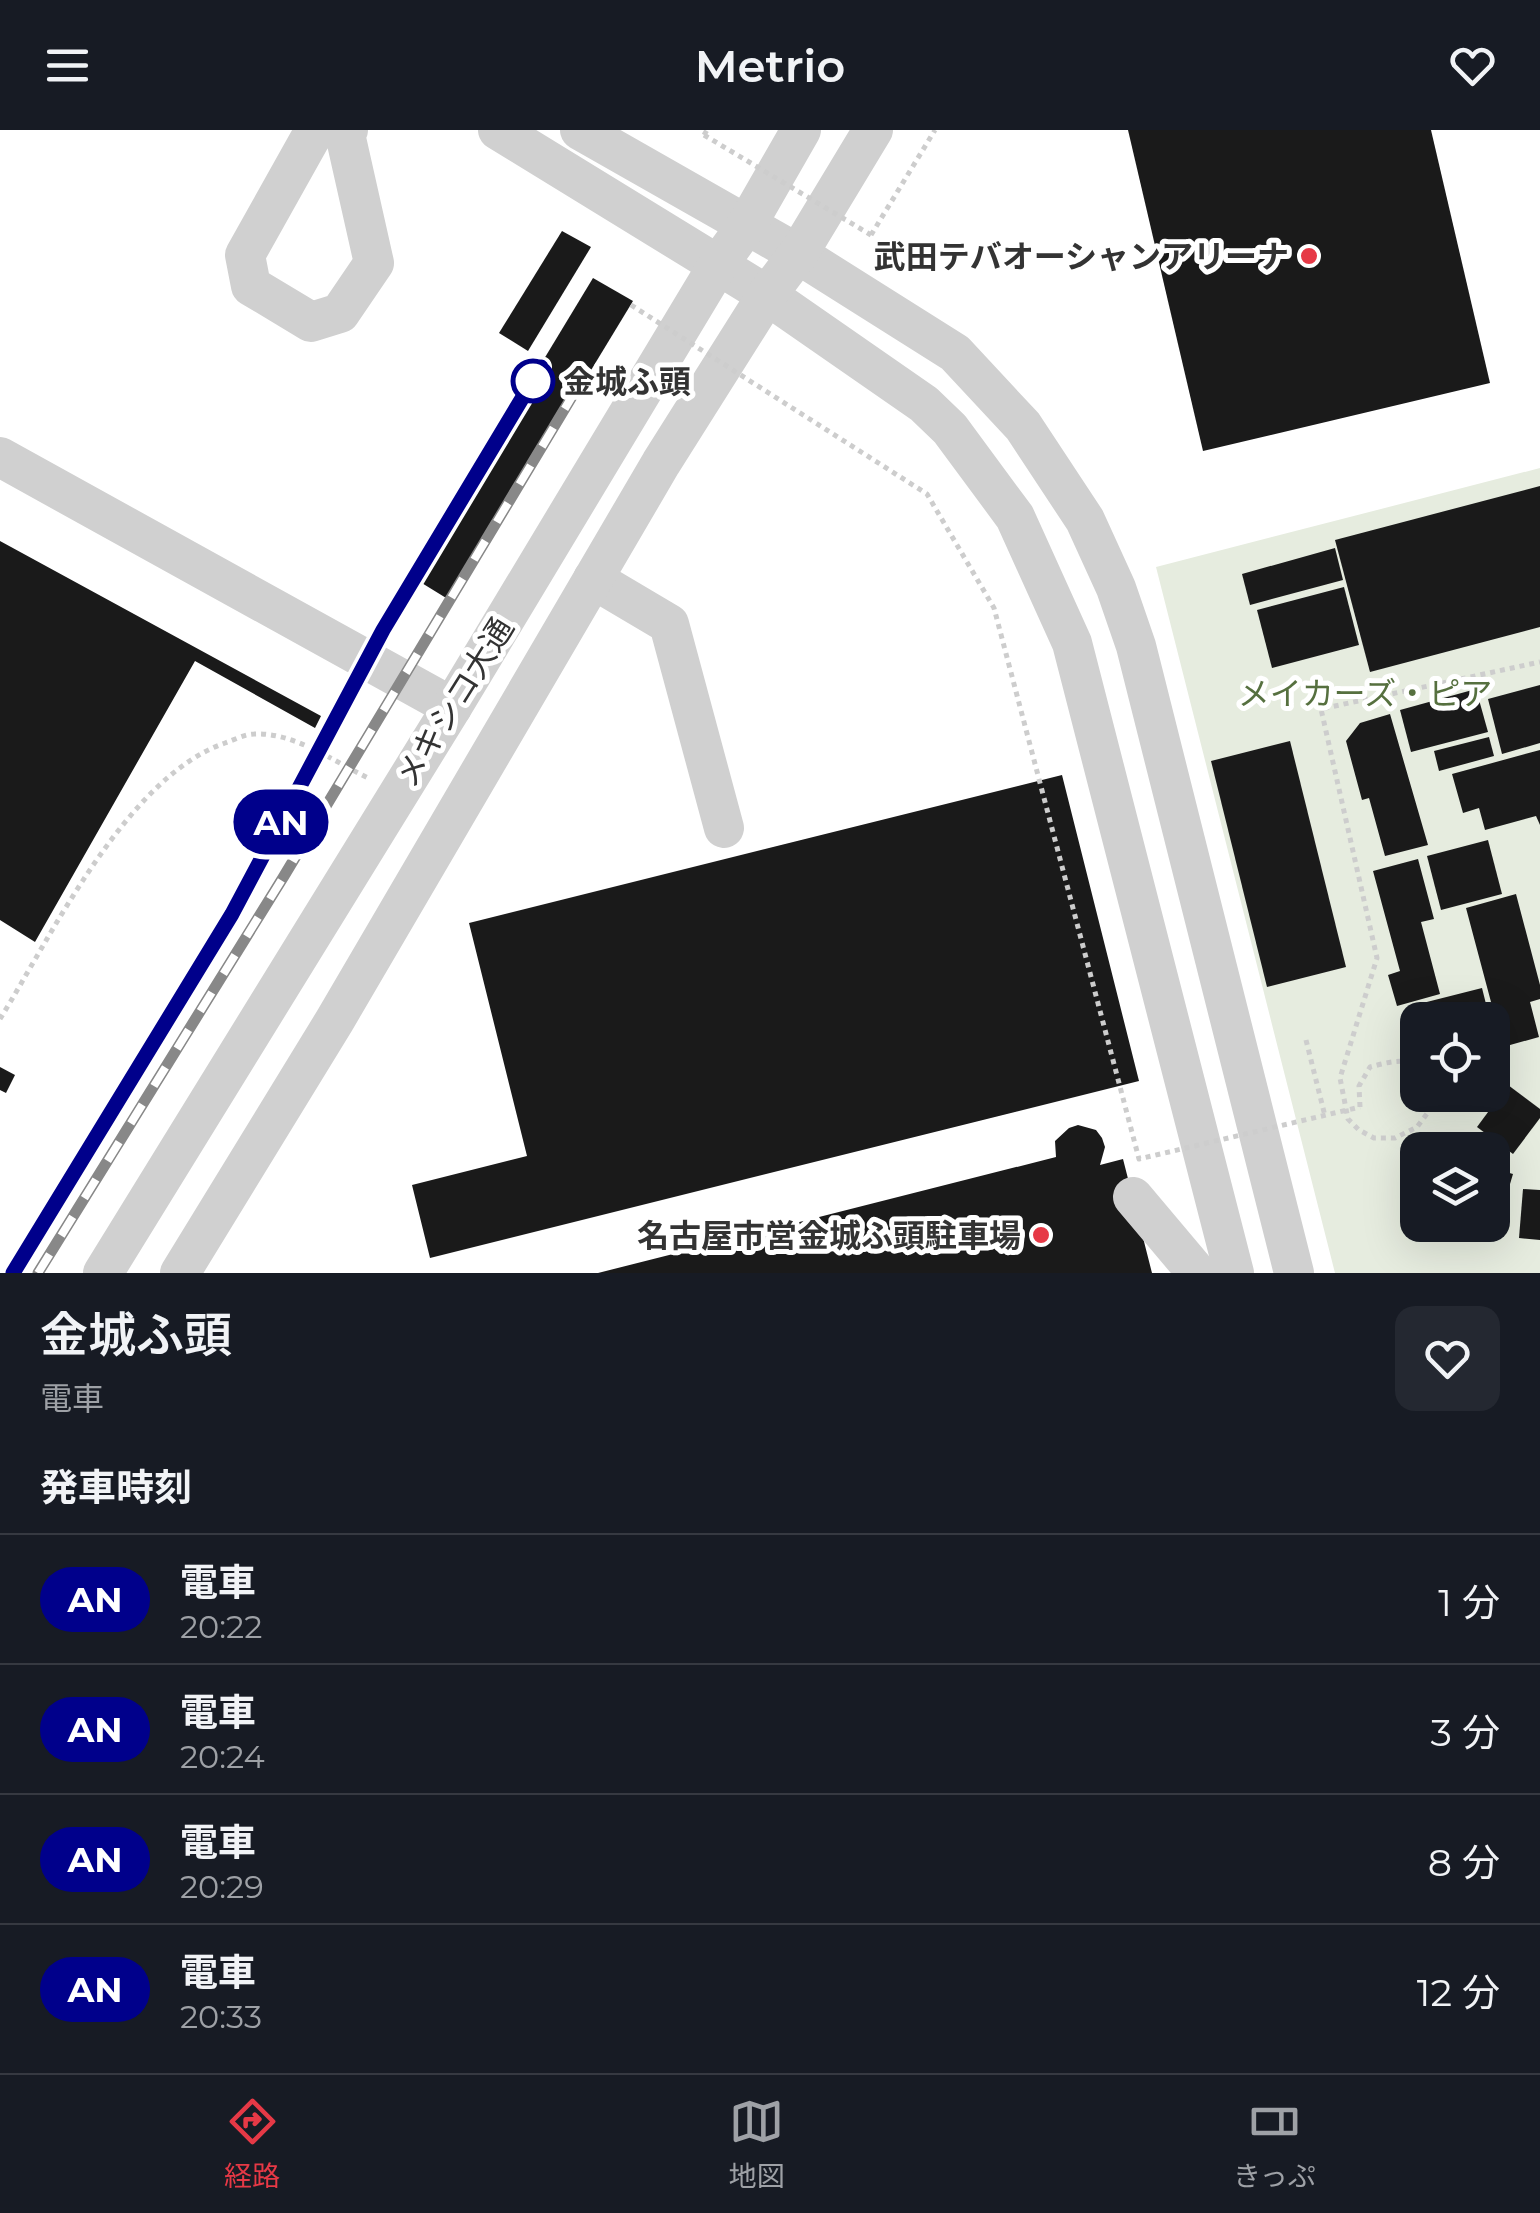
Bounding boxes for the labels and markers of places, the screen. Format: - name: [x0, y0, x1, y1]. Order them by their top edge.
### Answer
- place label: 武田テバオーシャンアリーナ: [874, 237, 1289, 276]
- marker: 武田テバオーシャンアリーナ: [1298, 245, 1320, 267]
- marker: 金城ふ頭: [512, 360, 554, 402]
- place label: 金城ふ頭: [563, 362, 691, 401]
- place label: 名古屋市営金城ふ頭駐車場: [637, 1216, 1021, 1255]
- marker: 名古屋市営金城ふ頭駐車場: [1030, 1224, 1052, 1246]

